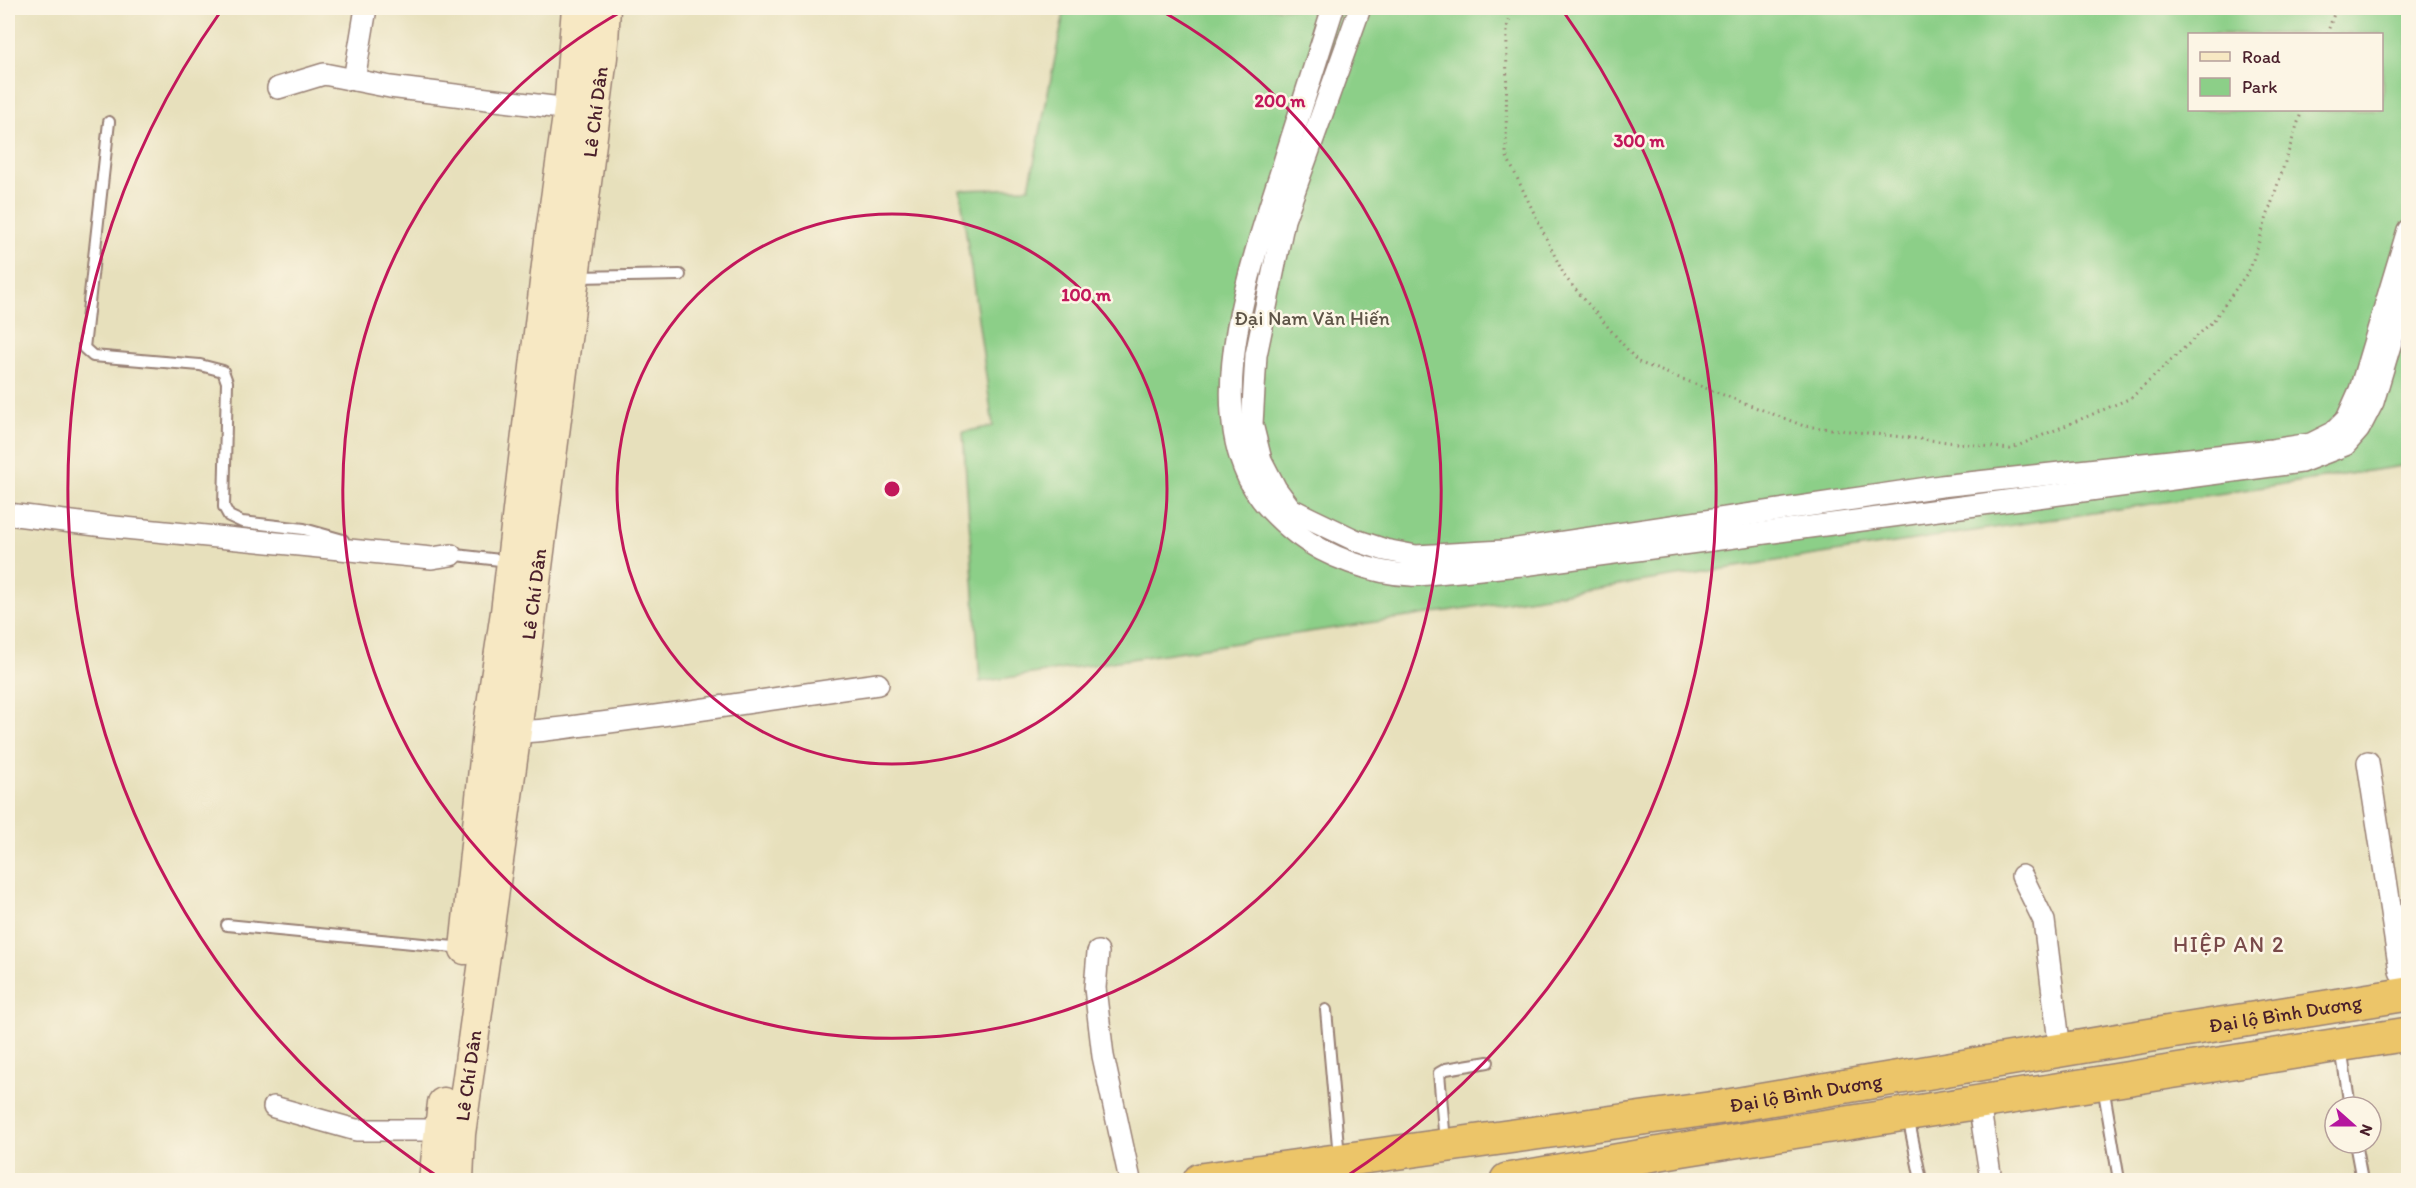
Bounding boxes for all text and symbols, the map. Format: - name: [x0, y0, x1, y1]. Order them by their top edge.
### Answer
- legend: [2188, 33, 2383, 111]
- text: Road: [2242, 46, 2281, 68]
- street label: Lê Chí Dân: [577, 65, 613, 159]
- text: Park: [2242, 76, 2277, 98]
- text: 200 m: [1255, 90, 1306, 112]
- text: 300 m: [1613, 130, 1665, 152]
- text: 100 m: [1061, 284, 1112, 306]
- park label: Đại Nam Văn Hiến: [1234, 306, 1390, 330]
- centre of rings: [882, 479, 902, 499]
- street label: Lê Chí Dân: [516, 547, 551, 641]
- district label: HIỆP AN 2: [2173, 931, 2285, 958]
- street label: Đại lộ Bình Dương: [2207, 989, 2364, 1038]
- street label: Lê Chí Dân: [450, 1028, 486, 1123]
- street label: Đại lộ Bình Dương: [1728, 1068, 1885, 1118]
- north arrow: [2323, 1095, 2383, 1155]
- text: N: [2356, 1122, 2377, 1139]

